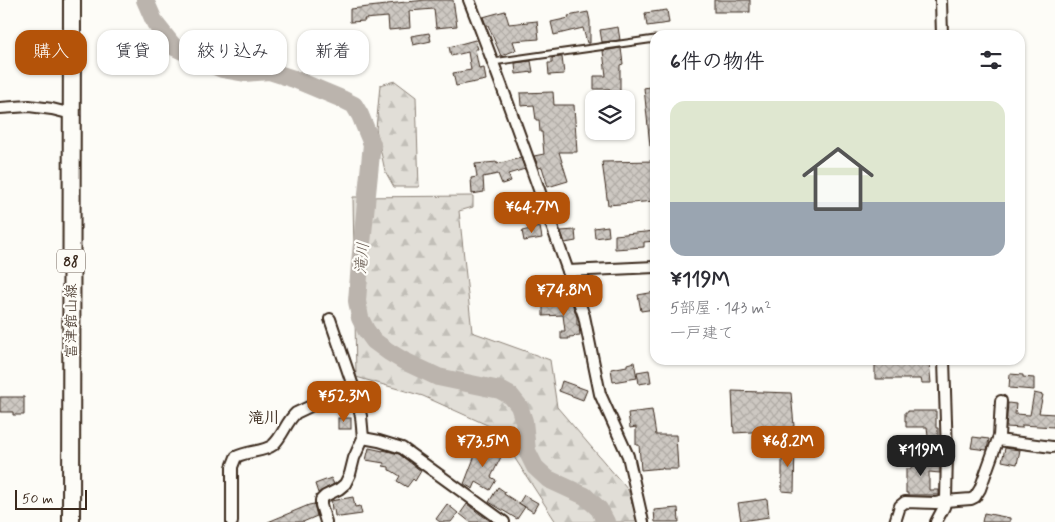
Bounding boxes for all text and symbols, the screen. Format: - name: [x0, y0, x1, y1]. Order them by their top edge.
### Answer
- chip: 購入: [15, 30, 87, 75]
- chip: 賃貸: [97, 30, 169, 75]
- chip: 絞り込み: [179, 30, 287, 75]
- chip: 新着: [297, 30, 369, 75]
- icon: filters: [977, 46, 1005, 74]
- text: 6件の物件: [670, 48, 765, 76]
- map controls: [585, 90, 635, 140]
- button: layers: [585, 90, 635, 140]
- icon: home: [793, 134, 883, 224]
- pin: ¥64.7M: [491, 192, 573, 234]
- text: ¥64.7M: [505, 197, 559, 218]
- water label: 滝川: [351, 241, 374, 275]
- road number: 88: [57, 250, 85, 272]
- text: ¥119M: [670, 266, 730, 294]
- pin: ¥74.8M: [523, 274, 605, 317]
- text: ¥74.8M: [536, 280, 592, 301]
- street label: 富津館山線: [62, 283, 82, 359]
- text: 5部屋 · 143 m²: [670, 298, 771, 319]
- text: 一戸建て: [670, 323, 734, 344]
- pin: ¥52.3M: [303, 380, 385, 423]
- text: ¥52.3M: [318, 386, 370, 407]
- district label: 滝川: [248, 408, 280, 429]
- pin: ¥73.5M: [442, 426, 524, 468]
- pin: ¥68.2M: [747, 426, 829, 468]
- text: ¥73.5M: [457, 431, 509, 452]
- text: ¥68.2M: [762, 431, 814, 452]
- pin: ¥119M: [886, 434, 956, 477]
- text: ¥119M: [898, 440, 944, 461]
- scale bar: [15, 487, 88, 510]
- text: 50 m: [22, 490, 53, 508]

